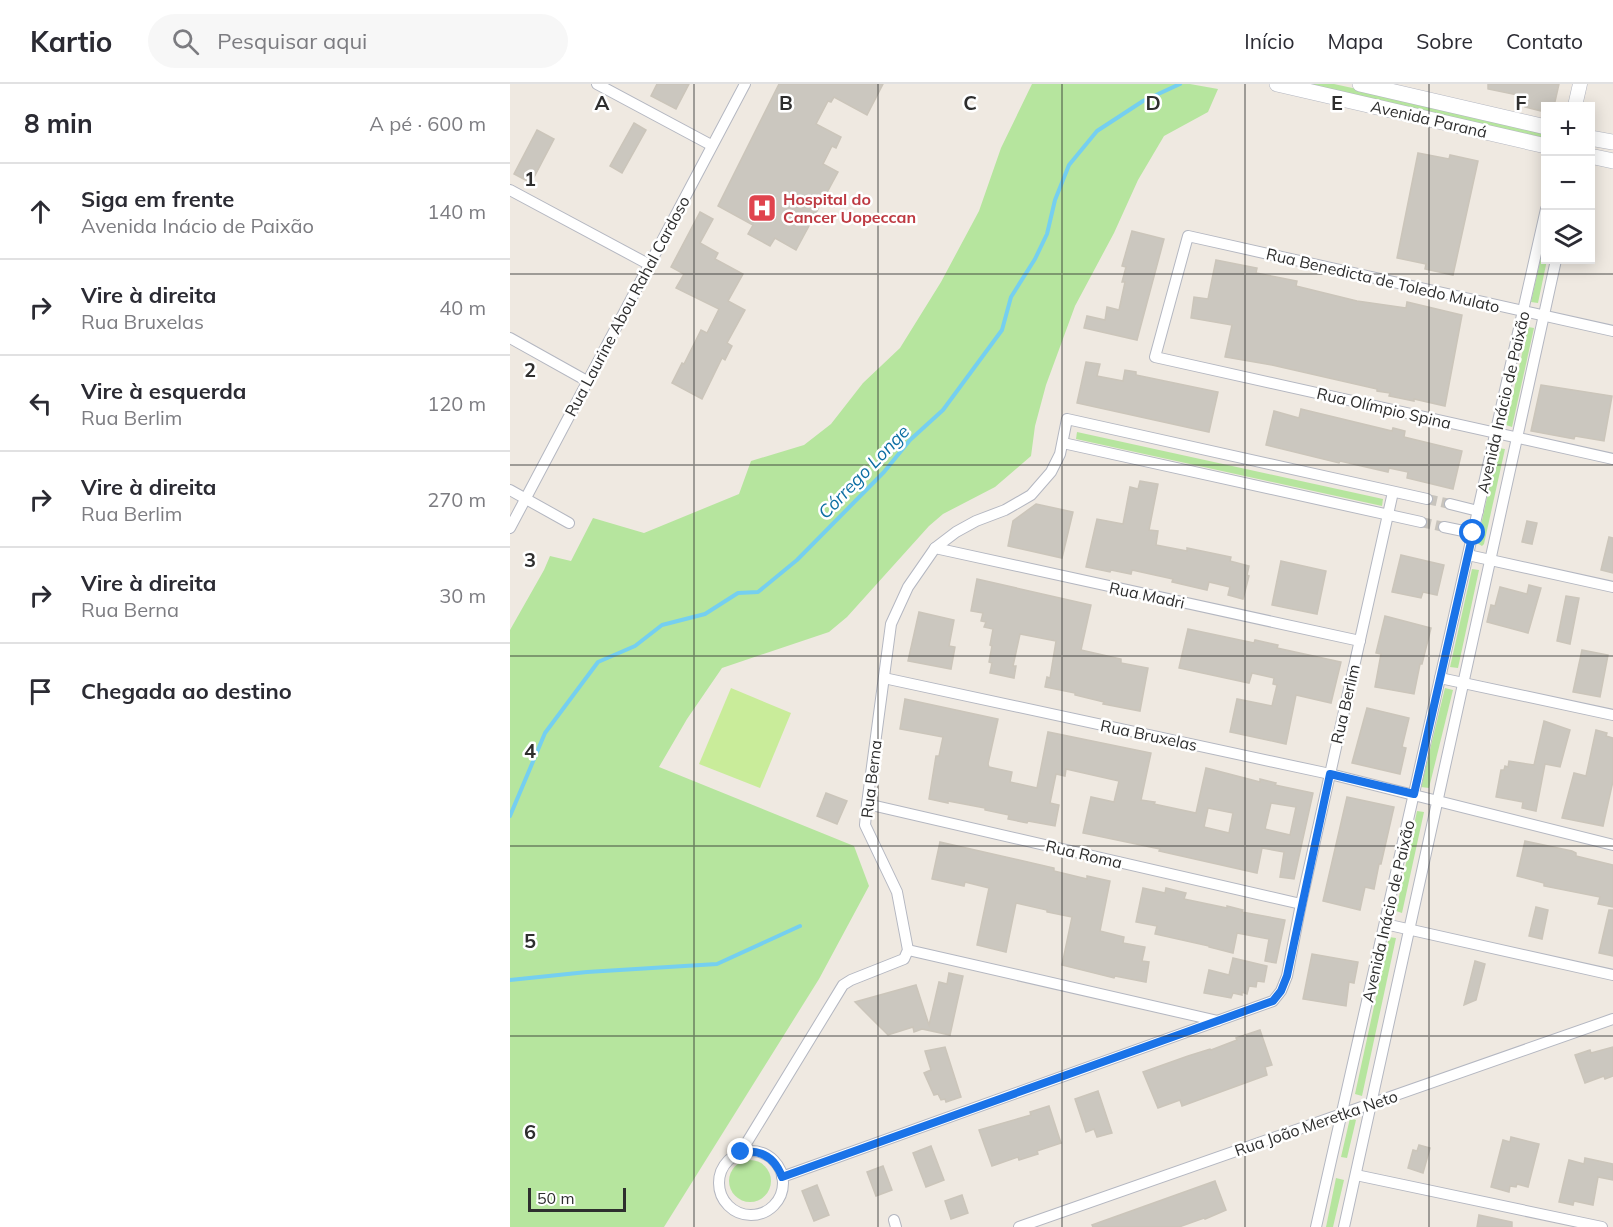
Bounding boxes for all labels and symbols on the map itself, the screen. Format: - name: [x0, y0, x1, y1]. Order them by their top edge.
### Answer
- text: A: [595, 90, 610, 115]
- text: B: [779, 90, 793, 115]
- text: C: [963, 90, 977, 115]
- text: D: [1145, 90, 1161, 115]
- text: E: [1331, 90, 1343, 115]
- text: F: [1515, 90, 1527, 115]
- street label: Avenida Paraná: [1369, 96, 1489, 142]
- text: 1: [524, 166, 536, 191]
- place label: Hospital do Cancer Uopeccan: [783, 189, 916, 227]
- street label: Rua Laurine Abou Rahal Cardoso: [560, 192, 694, 420]
- hospital icon: Hospital do Cancer Uopeccan: [746, 192, 778, 224]
- street label: Rua Benedicta de Toledo Mulato: [1264, 243, 1502, 317]
- street label: Avenida Inácio de Paixão: [1472, 309, 1534, 495]
- text: 2: [524, 357, 536, 382]
- street label: Rua Olímpio Spina: [1315, 383, 1453, 433]
- water label: Córrego Longe: [813, 420, 914, 523]
- route start: [1459, 519, 1485, 545]
- text: 3: [524, 547, 536, 572]
- street label: Rua Madri: [1107, 577, 1187, 613]
- street label: Rua Berlim: [1326, 662, 1364, 746]
- street label: Rua Bruxelas: [1099, 715, 1199, 755]
- text: 4: [524, 738, 536, 763]
- street label: Rua Berna: [856, 739, 886, 819]
- street label: Avenida Inácio de Paixão: [1357, 818, 1419, 1004]
- street label: Rua Roma: [1044, 836, 1124, 872]
- text: 5: [524, 928, 536, 953]
- street label: Rua João Meretka Neto: [1232, 1086, 1400, 1160]
- text: 6: [524, 1119, 536, 1144]
- route end: [727, 1138, 753, 1164]
- scale bar: [528, 1185, 626, 1212]

